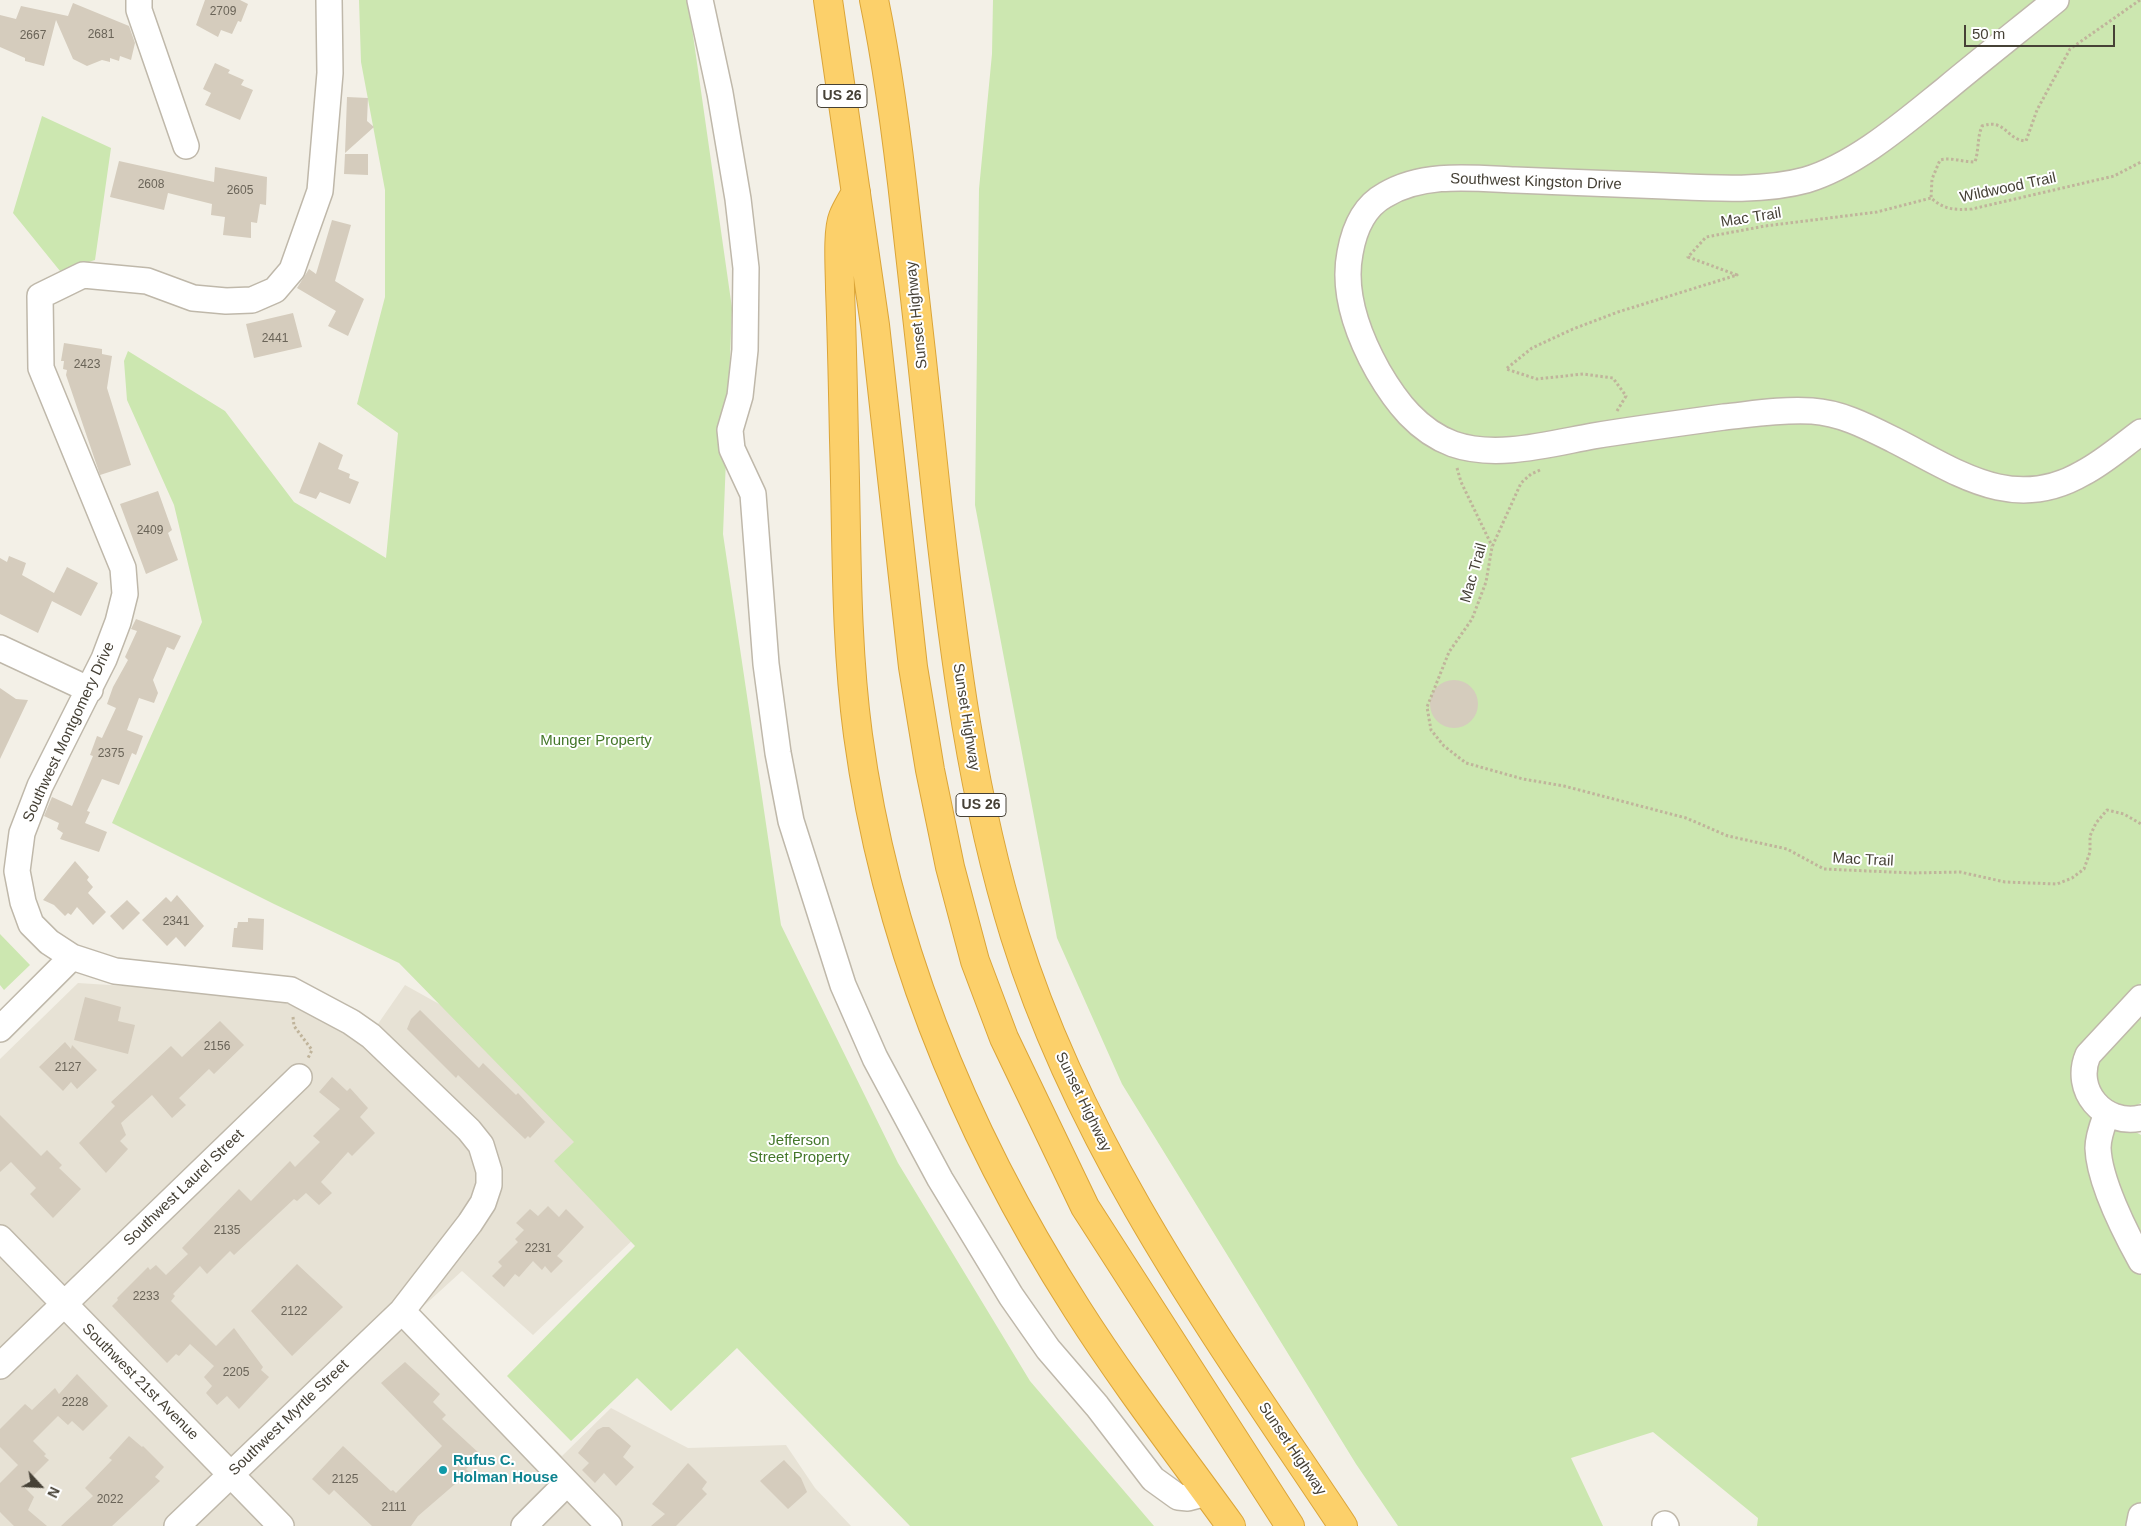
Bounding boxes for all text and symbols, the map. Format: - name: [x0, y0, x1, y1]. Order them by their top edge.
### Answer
- house number: 2709: [210, 5, 236, 19]
- scale bar: [1966, 15, 2117, 47]
- text: 50 m: [1972, 25, 2005, 42]
- house number: 2681: [88, 28, 114, 42]
- house number: 2667: [20, 29, 46, 43]
- road number: US 26: [817, 84, 867, 108]
- street label: Wildwood Trail: [1958, 169, 2058, 207]
- street label: Southwest Kingston Drive: [1450, 170, 1622, 194]
- house number: 2608: [138, 178, 164, 192]
- house number: 2605: [227, 184, 253, 198]
- street label: Mac Trail: [1719, 204, 1783, 232]
- street label: Sunset Highway: [902, 260, 932, 370]
- house number: 2441: [262, 332, 288, 346]
- house number: 2423: [74, 358, 100, 372]
- house number: 2409: [137, 524, 163, 538]
- street label: Mac Trail: [1457, 541, 1491, 605]
- street label: Southwest Montgomery Drive: [19, 639, 119, 825]
- street label: Sunset Highway: [949, 662, 983, 772]
- park label: Munger Property: [540, 732, 652, 750]
- house number: 2375: [98, 747, 124, 761]
- road number: US 26: [956, 794, 1006, 816]
- street label: Mac Trail: [1832, 849, 1894, 871]
- house number: 2341: [163, 915, 189, 929]
- house number: 2156: [204, 1040, 230, 1054]
- street label: Sunset Highway: [1051, 1049, 1115, 1155]
- house number: 2127: [55, 1061, 81, 1075]
- street label: Southwest Laurel Street: [120, 1126, 248, 1250]
- park label: Jefferson Street Property: [749, 1132, 849, 1167]
- house number: 2135: [214, 1224, 240, 1238]
- house number: 2231: [525, 1242, 551, 1256]
- house number: 2233: [133, 1290, 159, 1304]
- house number: 2122: [281, 1305, 307, 1319]
- street label: Southwest 21st Avenue: [78, 1320, 202, 1444]
- street label: Southwest Myrtle Street: [225, 1356, 353, 1480]
- house number: 2205: [223, 1366, 249, 1380]
- house number: 2228: [62, 1396, 88, 1410]
- street label: Sunset Highway: [1254, 1399, 1330, 1499]
- place label: Rufus C. Holman House: [453, 1452, 558, 1487]
- north arrow: [15, 1461, 65, 1511]
- marker: Rufus C. Holman House: [437, 1464, 449, 1476]
- house number: 2125: [332, 1473, 358, 1487]
- text: N: [44, 1484, 63, 1500]
- house number: 2022: [97, 1493, 123, 1507]
- house number: 2111: [382, 1501, 406, 1515]

